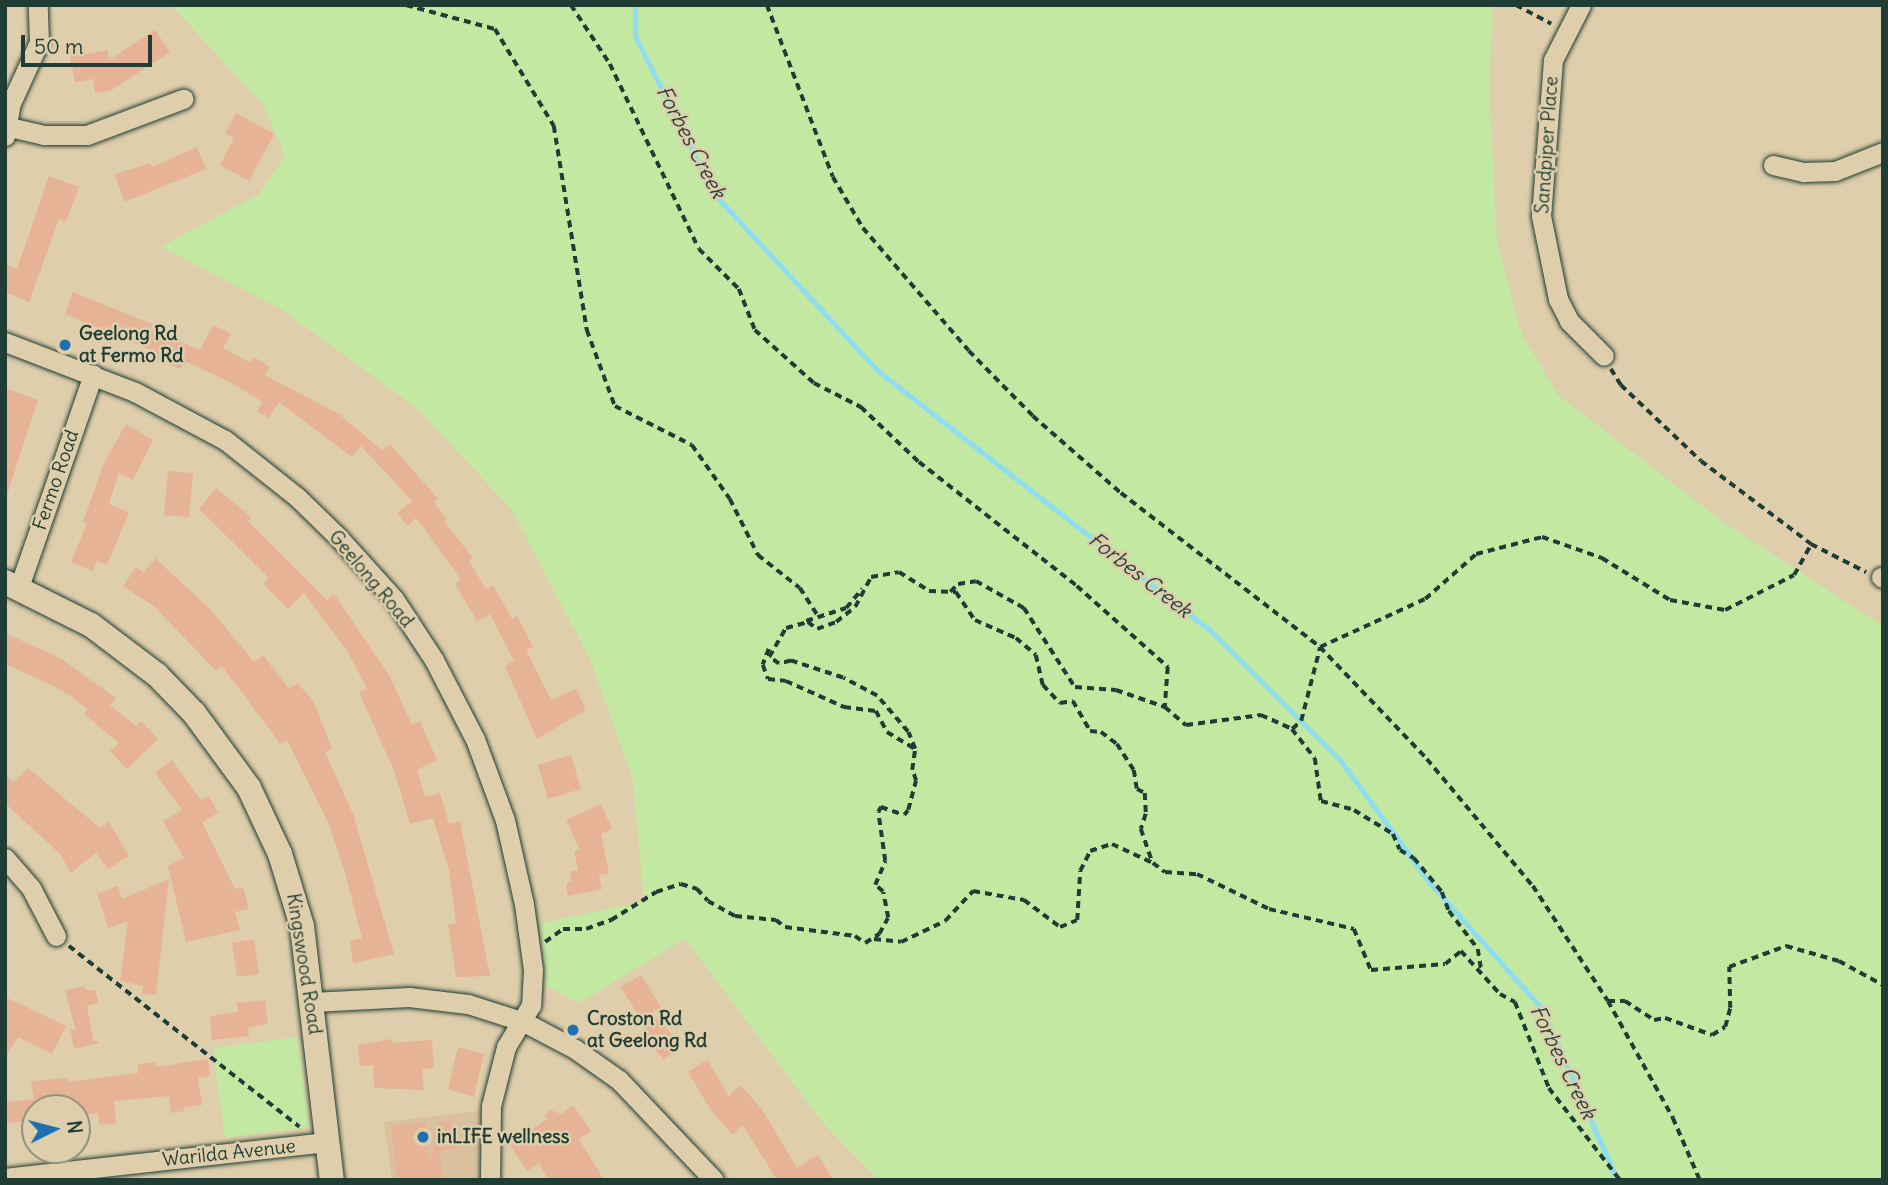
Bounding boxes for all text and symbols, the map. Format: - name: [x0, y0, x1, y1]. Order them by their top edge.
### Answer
- scale bar: [24, 21, 156, 65]
- text: 50 m: [34, 33, 83, 60]
- street label: Sandpiper Place: [1531, 75, 1563, 215]
- water label: Forbes Creek: [651, 81, 731, 203]
- place label: Geelong Rd at Fermo Rd: [79, 323, 183, 367]
- marker: Geelong Rd at Fermo Rd: [57, 337, 73, 353]
- street label: Fermo Road: [28, 427, 84, 533]
- street label: Geelong Road: [324, 526, 418, 632]
- water label: Forbes Creek: [1083, 527, 1197, 623]
- street label: Kingswood Road: [282, 892, 326, 1036]
- water label: Forbes Creek: [1525, 1001, 1601, 1123]
- place label: Croston Rd at Geelong Rd: [587, 1008, 707, 1052]
- marker: Croston Rd at Geelong Rd: [565, 1022, 581, 1038]
- north arrow: [21, 1094, 91, 1164]
- text: N: [62, 1119, 88, 1135]
- place label: inLIFE wellness: [437, 1126, 569, 1148]
- marker: inLIFE wellness: [415, 1129, 431, 1145]
- street label: Warilda Avenue: [161, 1135, 297, 1171]

